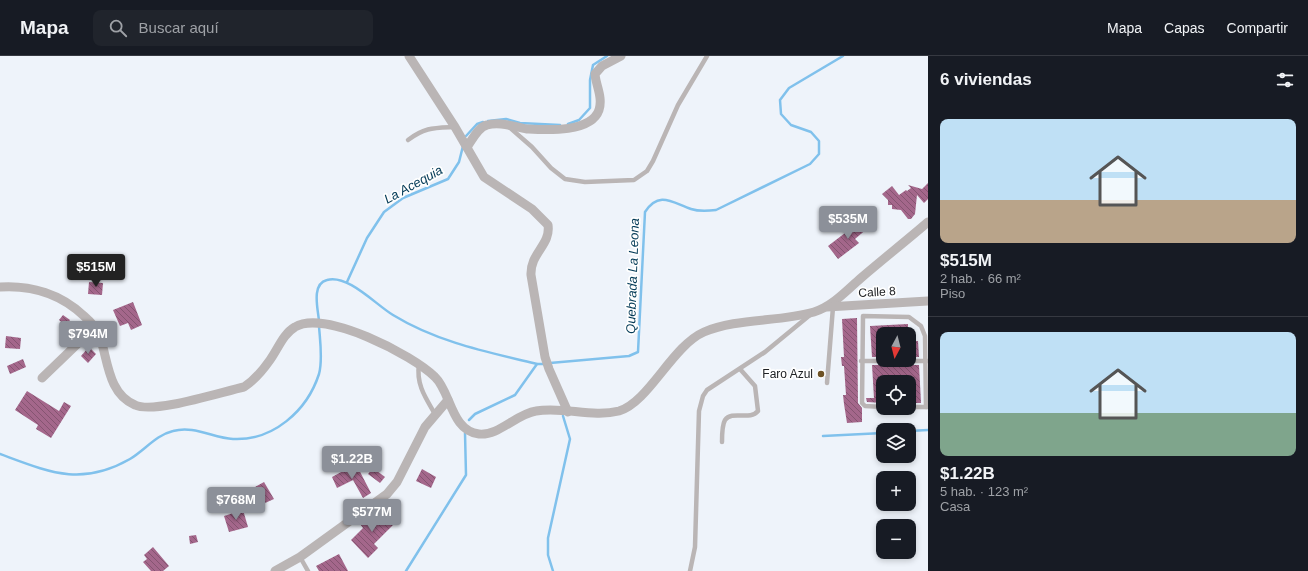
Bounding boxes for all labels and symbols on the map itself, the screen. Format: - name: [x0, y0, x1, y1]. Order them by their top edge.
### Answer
- water label: La Acequia: [381, 162, 445, 207]
- pin: $535M: [820, 206, 876, 240]
- water label: Quebrada La Leona: [623, 218, 642, 334]
- pin: $515M: [68, 254, 124, 288]
- street label: Calle 8: [858, 284, 896, 300]
- pin: $794M: [60, 321, 116, 355]
- north arrow: [876, 327, 916, 367]
- place label: Faro Azul: [762, 367, 813, 381]
- marker: Faro Azul: [816, 369, 826, 379]
- pin: $1.22B: [319, 446, 385, 480]
- pin: $768M: [208, 487, 264, 521]
- pin: $577M: [344, 499, 400, 533]

